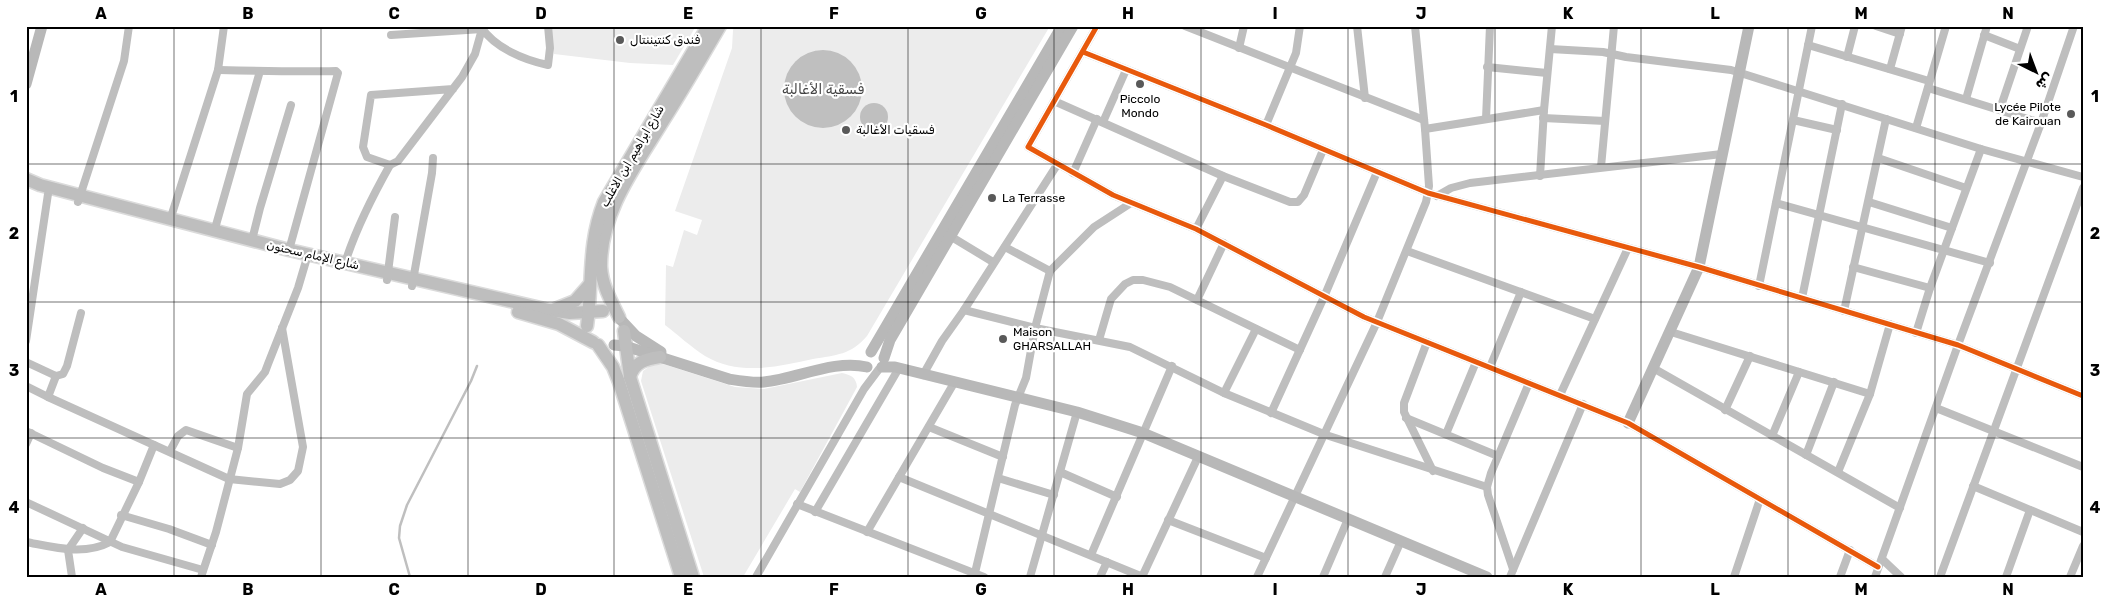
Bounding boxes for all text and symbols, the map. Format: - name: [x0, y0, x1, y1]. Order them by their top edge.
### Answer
- text: A: [95, 4, 107, 23]
- text: B: [242, 4, 254, 23]
- text: C: [388, 4, 400, 23]
- text: D: [535, 4, 547, 23]
- text: E: [683, 4, 693, 23]
- text: F: [829, 4, 839, 23]
- text: G: [975, 4, 987, 23]
- text: H: [1122, 4, 1134, 23]
- text: I: [1272, 4, 1278, 23]
- text: J: [1416, 4, 1426, 23]
- text: K: [1563, 4, 1574, 23]
- text: L: [1710, 4, 1720, 23]
- text: M: [1854, 4, 1868, 23]
- text: N: [2002, 4, 2014, 23]
- place label: فندق كنتيننتال: [630, 33, 700, 47]
- marker: فندق كنتيننتال: [614, 34, 626, 46]
- north arrow: [2012, 48, 2062, 98]
- text: ش: [2032, 69, 2057, 94]
- marker: Piccolo Mondo: [1134, 78, 1146, 90]
- water label: فسقية الأغالبة: [782, 81, 864, 98]
- text: 1: [10, 87, 18, 106]
- text: 1: [2091, 87, 2099, 106]
- place label: Piccolo Mondo: [1120, 92, 1160, 120]
- place label: Lycée Pilote de Kairouan: [1994, 100, 2061, 128]
- street label: شارع ابراهيم ابن الاغلب: [597, 103, 669, 210]
- marker: Lycée Pilote de Kairouan: [2065, 108, 2077, 120]
- place label: فسقيات الأغالبة: [856, 123, 935, 137]
- marker: فسقيات الأغالبة: [840, 124, 852, 136]
- place label: La Terrasse: [1002, 191, 1065, 205]
- marker: La Terrasse: [986, 192, 998, 204]
- text: 2: [9, 224, 19, 243]
- text: 2: [2090, 224, 2100, 243]
- street label: شارع الإمام سحنون: [265, 238, 361, 274]
- place label: Maison GHARSALLAH: [1013, 325, 1091, 353]
- marker: Maison GHARSALLAH: [997, 333, 1009, 345]
- text: 3: [9, 361, 19, 380]
- text: 3: [2090, 361, 2100, 380]
- text: 4: [9, 498, 20, 517]
- text: 4: [2090, 498, 2101, 517]
- text: A: [95, 580, 107, 599]
- text: B: [242, 580, 254, 599]
- text: C: [388, 580, 400, 599]
- text: D: [535, 580, 547, 599]
- text: E: [683, 580, 693, 599]
- text: F: [829, 580, 839, 599]
- text: G: [975, 580, 987, 599]
- text: H: [1122, 580, 1134, 599]
- text: I: [1272, 580, 1278, 599]
- text: J: [1416, 580, 1426, 599]
- text: K: [1563, 580, 1574, 599]
- text: L: [1710, 580, 1720, 599]
- text: M: [1854, 580, 1868, 599]
- text: N: [2002, 580, 2014, 599]

